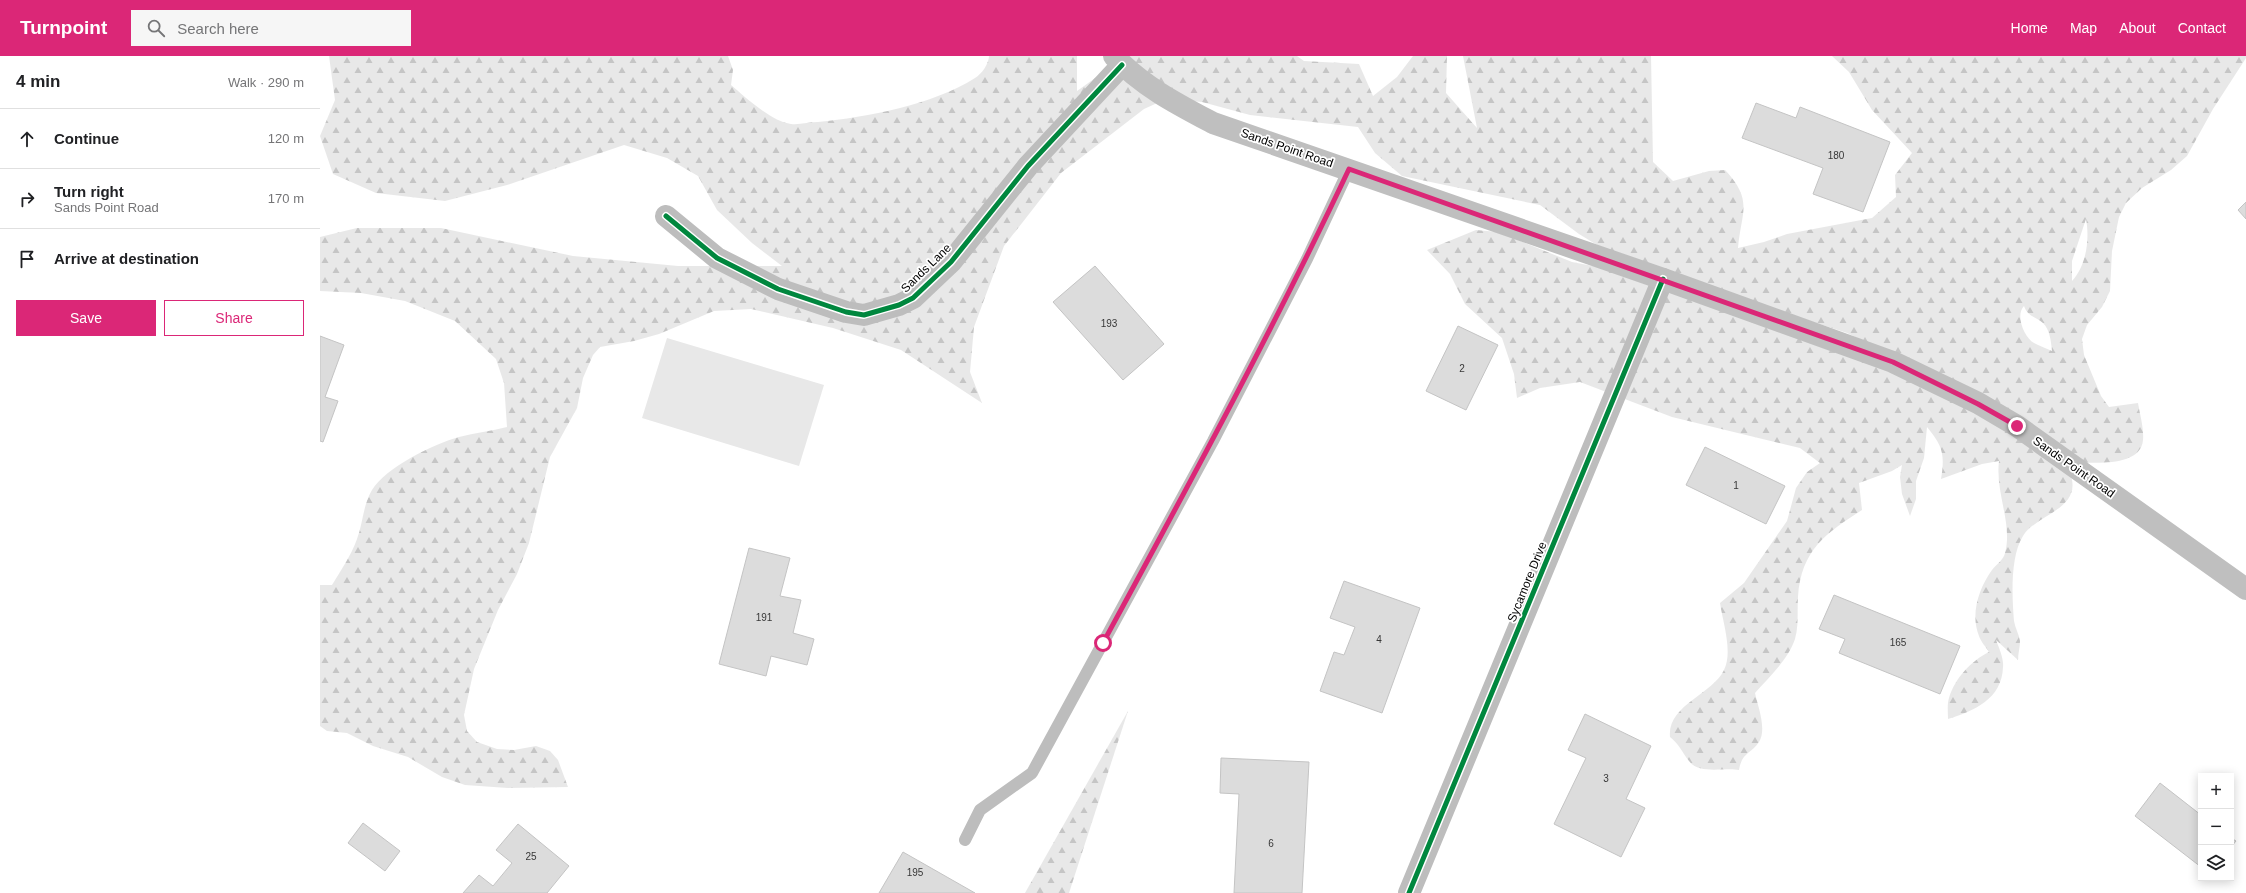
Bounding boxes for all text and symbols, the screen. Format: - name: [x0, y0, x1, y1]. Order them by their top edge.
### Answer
- search box: [131, 10, 411, 46]
- text: Turnpoint: [20, 17, 107, 38]
- icon: search: [145, 17, 167, 39]
- text: Search here: [177, 20, 259, 37]
- text: Home: [2011, 20, 2048, 36]
- text: Map: [2070, 20, 2097, 36]
- text: About: [2119, 20, 2156, 36]
- text: Contact: [2178, 20, 2226, 36]
- text: 4 min: [16, 72, 60, 91]
- text: Walk · 290 m: [228, 75, 304, 90]
- street label: Sands Point Road: [1239, 126, 1335, 170]
- icon: ahead: [16, 128, 38, 150]
- text: Continue: [54, 130, 119, 147]
- text: 120 m: [268, 131, 304, 146]
- house number: 180: [1828, 150, 1845, 161]
- text: Turn right: [54, 183, 124, 200]
- icon: right: [16, 188, 38, 210]
- text: 170 m: [268, 191, 304, 206]
- text: Sands Point Road: [54, 200, 159, 215]
- street label: Sands Lane: [898, 240, 954, 295]
- icon: arrive: [16, 248, 38, 270]
- text: Arrive at destination: [54, 250, 199, 267]
- button: Save: [16, 300, 156, 336]
- button: Share: [164, 300, 304, 336]
- house number: 193: [1101, 318, 1118, 329]
- house number: 2: [1459, 363, 1465, 374]
- route end: [2008, 417, 2026, 435]
- street label: Sands Point Road: [2030, 434, 2118, 500]
- house number: 1: [1733, 480, 1739, 491]
- street label: Sycamore Drive: [1505, 540, 1550, 624]
- house number: 191: [756, 612, 773, 623]
- route start: [1094, 634, 1112, 652]
- house number: 4: [1376, 634, 1382, 645]
- house number: 165: [1890, 637, 1907, 648]
- house number: 3: [1603, 773, 1609, 784]
- map controls: [2198, 773, 2234, 881]
- button: +: [2198, 773, 2234, 809]
- button: −: [2198, 809, 2234, 845]
- house number: 6: [1268, 838, 1274, 849]
- button: layers: [2198, 845, 2234, 881]
- house number: 25: [525, 851, 537, 862]
- house number: 195: [907, 867, 924, 878]

